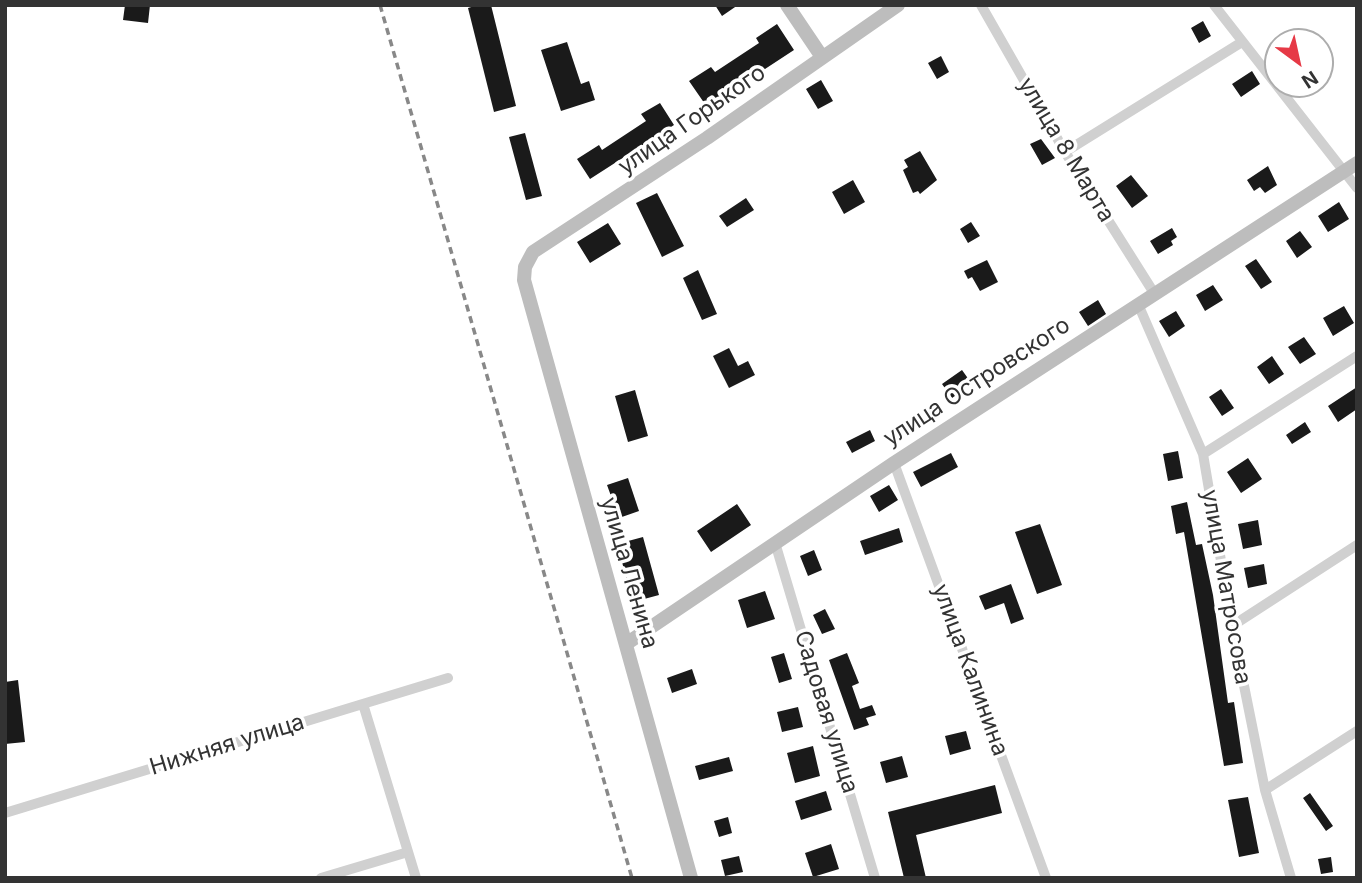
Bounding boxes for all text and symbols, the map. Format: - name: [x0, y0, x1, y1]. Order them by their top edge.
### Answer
- north arrow: [1264, 28, 1334, 98]
- street label: улица Горького: [613, 59, 771, 181]
- text: N: [1297, 66, 1322, 93]
- street label: улица 8 Марта: [1012, 73, 1120, 227]
- street label: улица Островского: [879, 311, 1075, 453]
- street label: улица Матросова: [1195, 487, 1257, 687]
- street label: улица Ленина: [594, 494, 664, 652]
- street label: улица Калинина: [926, 580, 1014, 760]
- street label: Садовая улица: [788, 627, 864, 797]
- street label: Нижняя улица: [146, 708, 308, 782]

